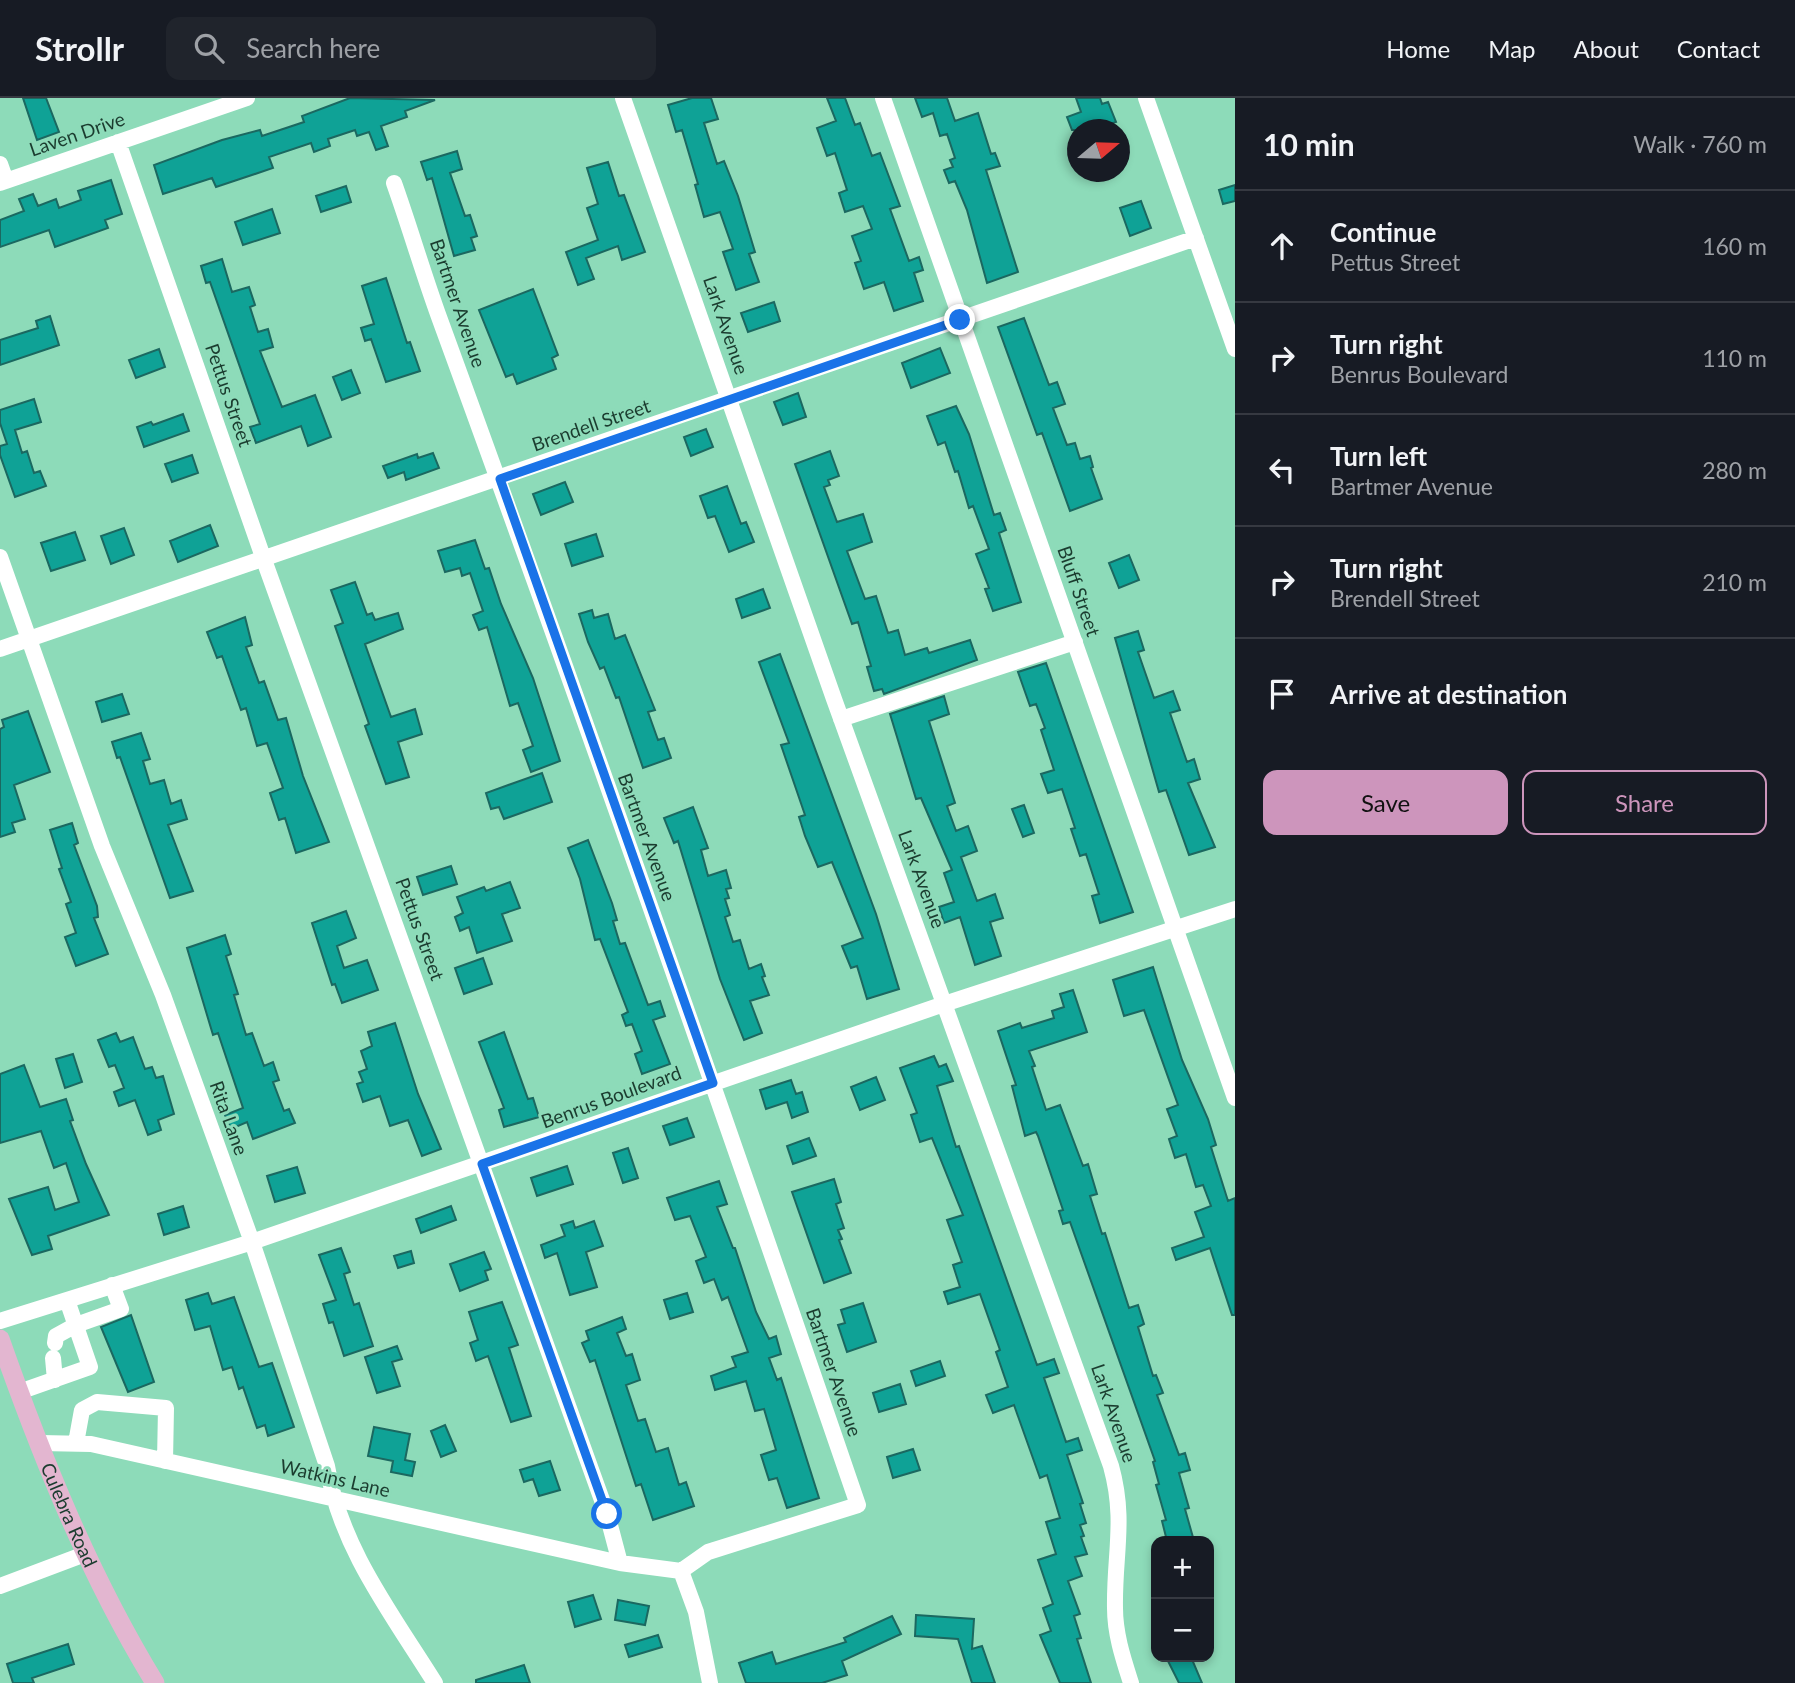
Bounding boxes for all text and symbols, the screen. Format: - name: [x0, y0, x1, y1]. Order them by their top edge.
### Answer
- search box: [166, 17, 656, 80]
- text: Strollr: [35, 28, 124, 68]
- icon: search: [190, 29, 228, 67]
- text: Search here: [246, 32, 380, 64]
- text: Home: [1386, 34, 1450, 63]
- text: Map: [1488, 34, 1536, 63]
- text: About: [1574, 34, 1639, 63]
- text: Contact: [1677, 34, 1760, 63]
- street label: Laven Drive: [26, 106, 128, 161]
- north arrow: [1067, 119, 1130, 182]
- text: 10 min: [1263, 126, 1355, 162]
- text: Walk · 760 m: [1633, 130, 1767, 158]
- text: Continue: [1330, 216, 1436, 248]
- icon: ahead: [1263, 227, 1301, 265]
- text: 160 m: [1702, 232, 1767, 260]
- street label: Bartmer Avenue: [426, 235, 491, 370]
- text: Pettus Street: [1330, 248, 1460, 276]
- street label: Lark Avenue: [699, 272, 754, 377]
- route end: [944, 304, 975, 335]
- text: Turn right: [1330, 328, 1443, 360]
- icon: right: [1263, 339, 1301, 377]
- street label: Pettus Street: [201, 340, 258, 450]
- text: 110 m: [1702, 344, 1767, 372]
- text: Benrus Boulevard: [1330, 360, 1508, 388]
- street label: Brendell Street: [529, 393, 653, 456]
- text: Turn left: [1330, 440, 1427, 472]
- icon: left: [1263, 451, 1301, 489]
- text: 280 m: [1702, 456, 1767, 484]
- text: Bartmer Avenue: [1330, 472, 1493, 500]
- street label: Bluff Street: [1053, 542, 1106, 639]
- text: Turn right: [1330, 552, 1443, 584]
- icon: right: [1263, 563, 1301, 601]
- text: 210 m: [1702, 568, 1767, 596]
- text: Brendell Street: [1330, 584, 1480, 612]
- icon: arrive: [1263, 675, 1301, 713]
- text: Arrive at destination: [1330, 678, 1567, 710]
- street label: Bartmer Avenue: [614, 770, 681, 904]
- button: Save: [1263, 770, 1508, 835]
- button: Share: [1522, 770, 1767, 835]
- street label: Lark Avenue: [894, 827, 951, 931]
- street label: Pettus Street: [391, 874, 450, 983]
- street label: Benrus Boulevard: [538, 1061, 684, 1133]
- street label: Rita Lane: [205, 1078, 253, 1158]
- street label: Bartmer Avenue: [802, 1304, 867, 1439]
- street label: Lark Avenue: [1087, 1360, 1142, 1465]
- street label: Watkins Lane: [278, 1454, 393, 1501]
- street label: Culebra Road: [37, 1459, 103, 1571]
- route start: [591, 1498, 622, 1529]
- map controls: [1151, 1536, 1214, 1662]
- button: +: [1151, 1536, 1214, 1599]
- button: −: [1151, 1599, 1214, 1662]

